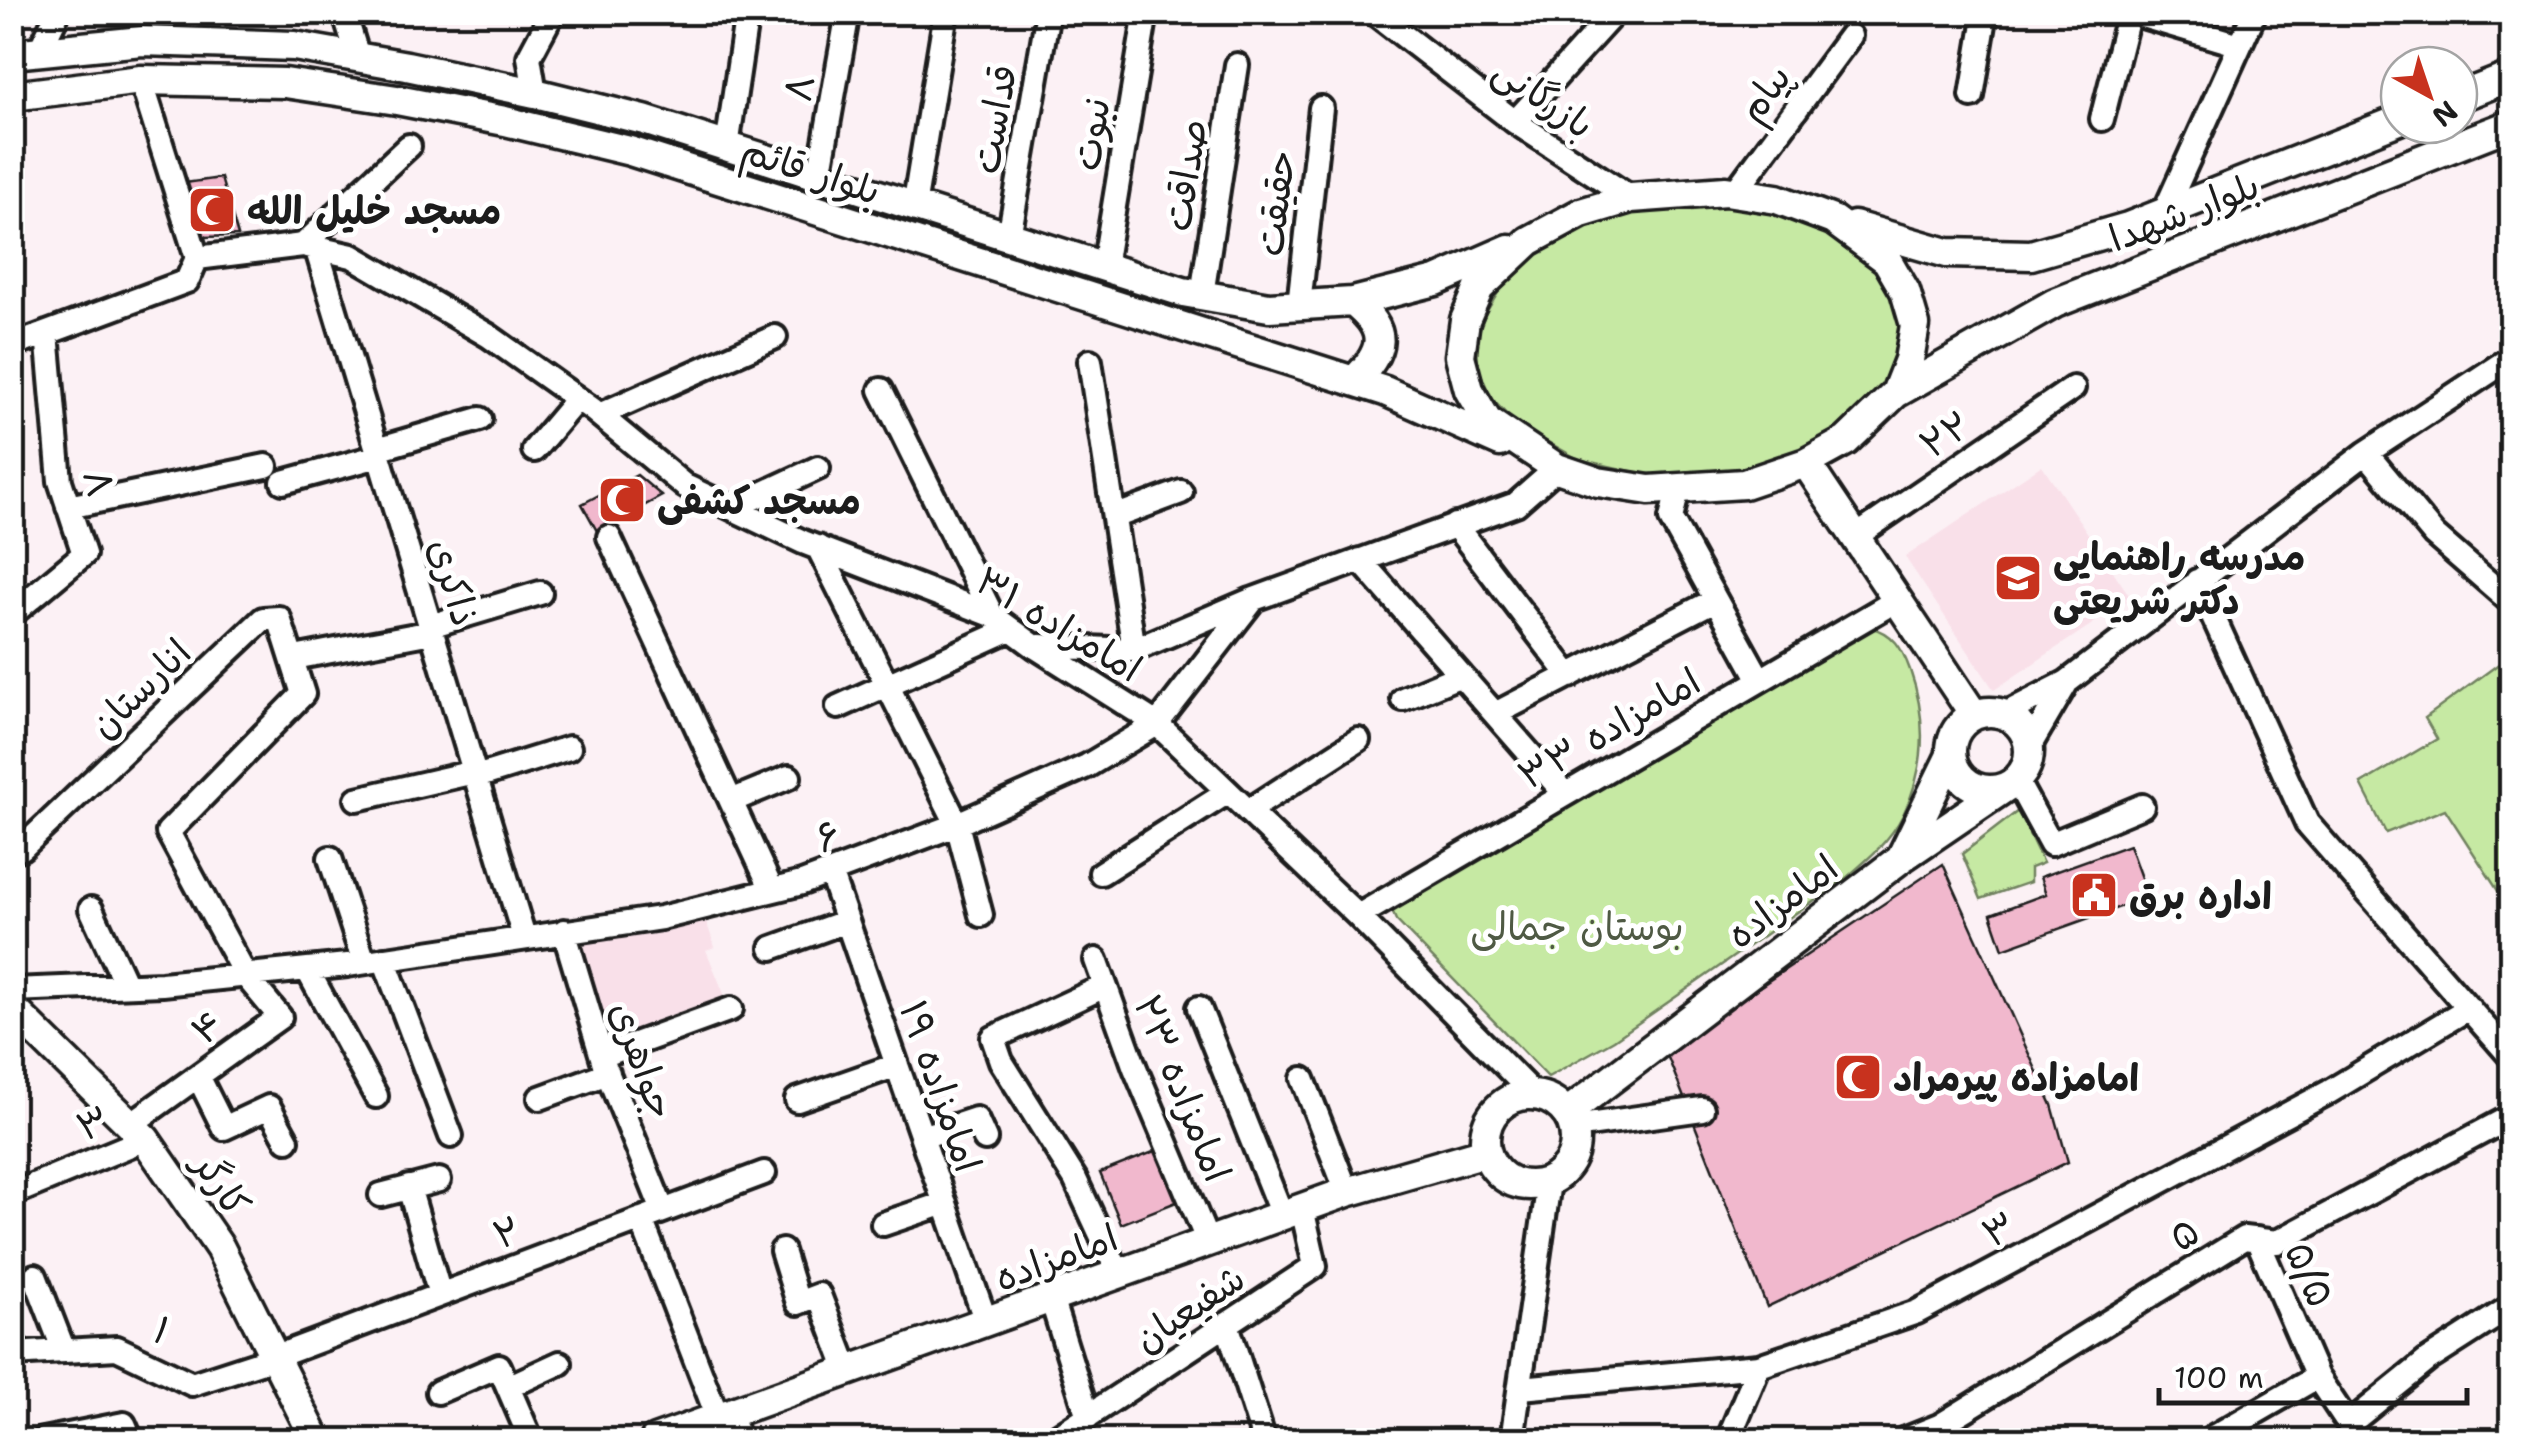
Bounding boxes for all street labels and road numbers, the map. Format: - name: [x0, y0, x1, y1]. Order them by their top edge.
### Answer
- street label: بازرگانی: [1484, 44, 1604, 150]
- street label: پیام: [1726, 54, 1806, 135]
- street label: قداست: [959, 60, 1029, 178]
- street label: ۸: [772, 70, 826, 106]
- street label: نبوت: [1060, 94, 1122, 174]
- street label: صداقت: [1151, 115, 1219, 235]
- street label: بلوار قائم: [734, 124, 887, 220]
- street label: حقیقت: [1243, 147, 1307, 259]
- street label: بلوار شهدا: [2102, 159, 2266, 263]
- street label: ۲۲: [1909, 398, 1981, 470]
- street label: ۸: [71, 464, 127, 502]
- street label: ذاکری: [417, 532, 491, 632]
- street label: امامزاده ۳۱: [967, 554, 1151, 694]
- street label: انارستان: [78, 627, 202, 749]
- street label: امامزاده ۳۳: [1509, 655, 1709, 801]
- street label: ۶: [808, 808, 848, 864]
- street label: امامزاده: [1716, 842, 1848, 960]
- street label: امامزاده ۲۳: [1122, 987, 1244, 1189]
- street label: جواهری: [598, 994, 688, 1126]
- street label: امامزاده ۱۹: [888, 994, 994, 1178]
- street label: ۴: [180, 998, 234, 1056]
- street label: ۳: [69, 1093, 117, 1153]
- street label: کارگر: [180, 1139, 262, 1226]
- street label: ۳: [1973, 1199, 2025, 1259]
- street label: ۲: [486, 1204, 528, 1260]
- street label: ۵: [2159, 1205, 2209, 1263]
- street label: امامزاده: [987, 1211, 1125, 1303]
- street label: ۵/۵: [2273, 1233, 2347, 1315]
- street label: شفیعیان: [1124, 1252, 1254, 1364]
- street label: ۱: [145, 1304, 179, 1356]

